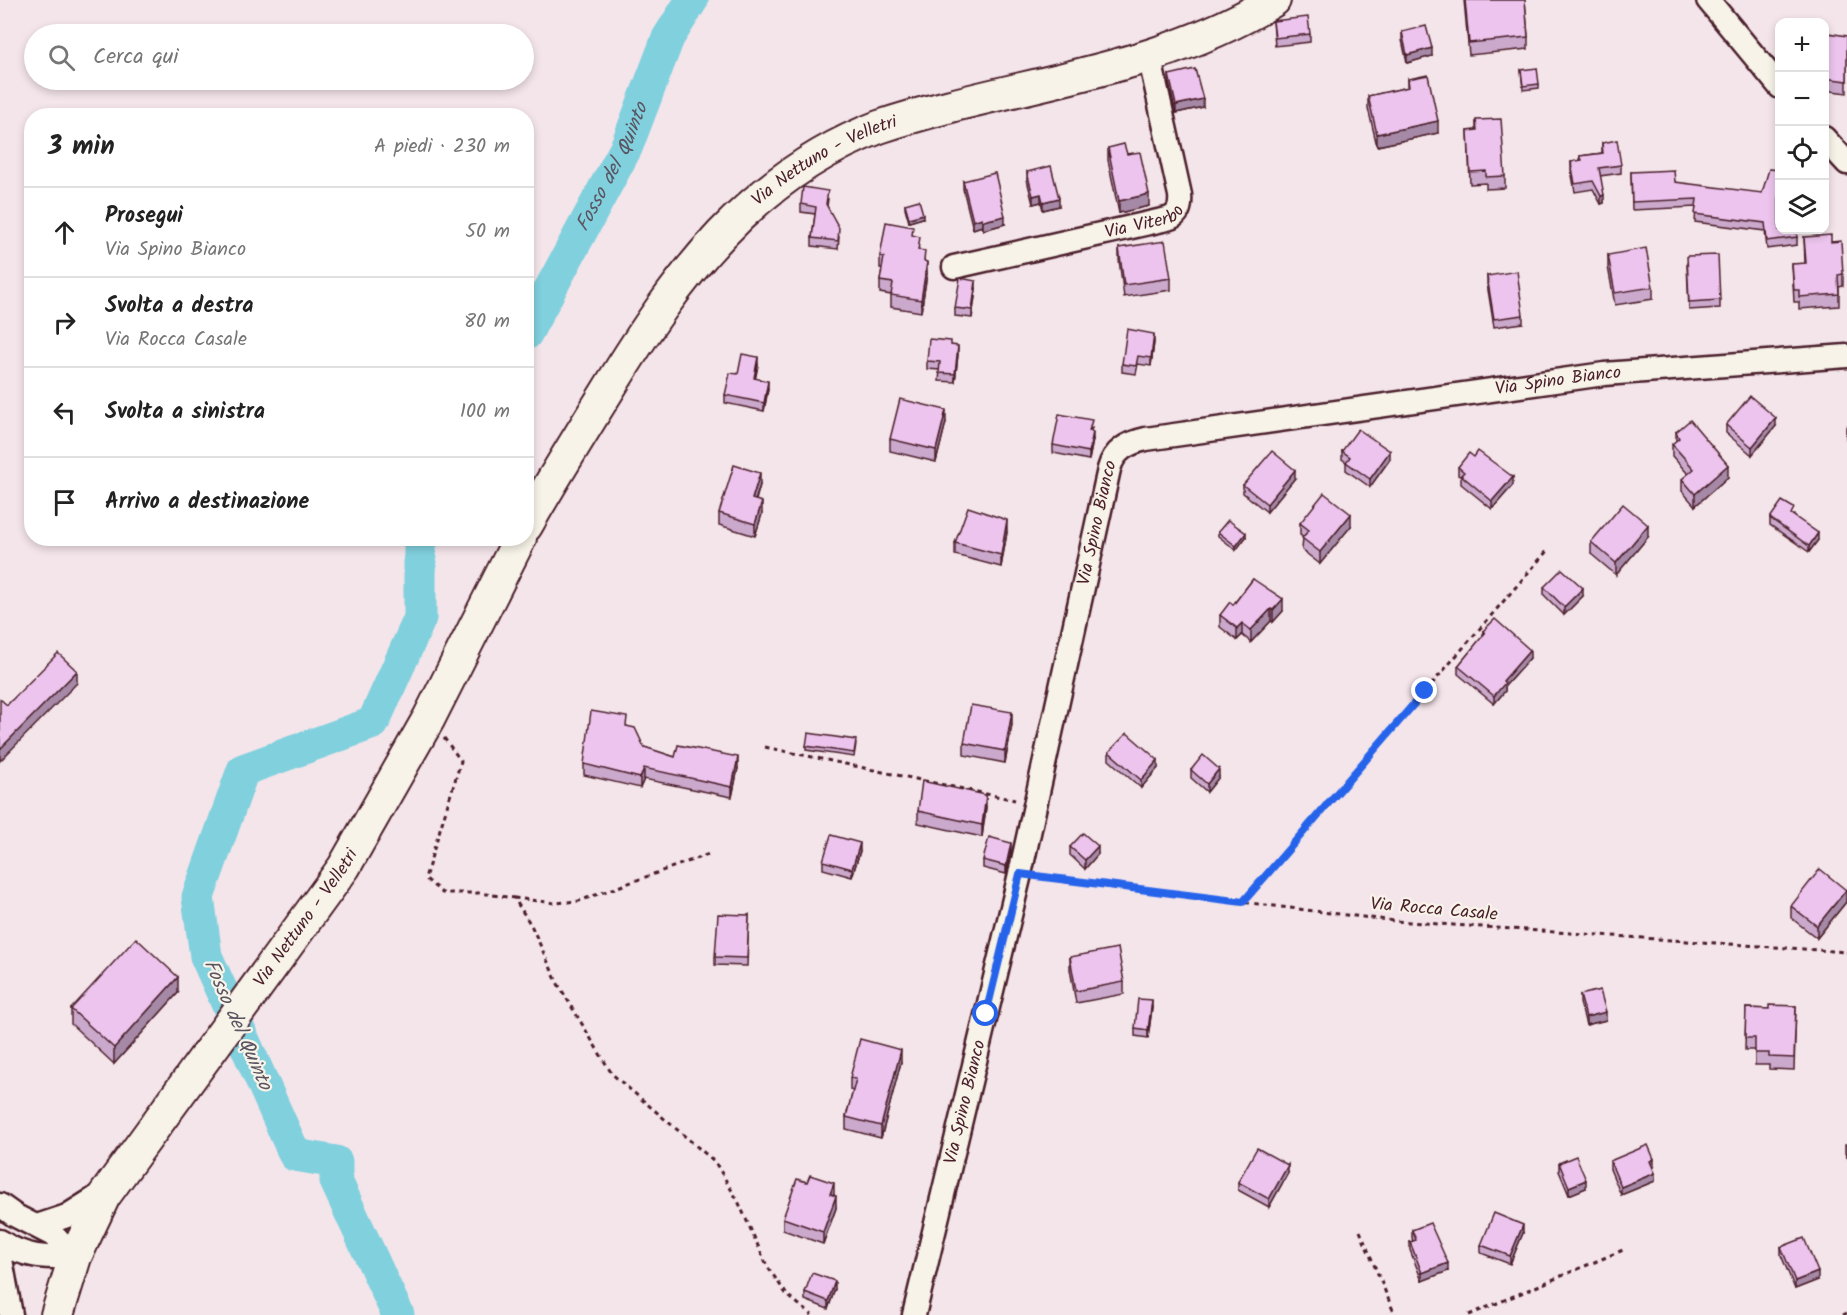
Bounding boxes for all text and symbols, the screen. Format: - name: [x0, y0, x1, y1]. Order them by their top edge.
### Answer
- map controls: [1775, 18, 1829, 234]
- button: +: [1775, 18, 1829, 72]
- search box: [24, 24, 534, 90]
- text: Cerca qui: [93, 40, 179, 75]
- icon: search: [45, 41, 78, 74]
- button: −: [1775, 72, 1829, 126]
- water label: Fosso del Quinto: [568, 97, 658, 238]
- street label: Via Nettuno - Velletri: [745, 107, 901, 214]
- text: 3 min: [48, 126, 115, 168]
- button: locate: [1775, 126, 1829, 180]
- text: A piedi · 230 m: [374, 131, 510, 163]
- button: layers: [1775, 180, 1829, 234]
- text: Prosegui: [105, 199, 183, 234]
- street label: Via Viterbo: [1102, 201, 1193, 247]
- icon: ahead: [48, 216, 81, 249]
- text: 50 m: [465, 216, 510, 248]
- text: Via Spino Bianco: [105, 234, 246, 266]
- text: Svolta a destra: [105, 289, 254, 324]
- icon: right: [48, 306, 81, 339]
- text: 80 m: [464, 306, 510, 338]
- text: Via Rocca Casale: [105, 324, 247, 356]
- street label: Via Spino Bianco: [1493, 358, 1622, 404]
- text: Svolta a sinistra: [105, 395, 265, 430]
- icon: left: [48, 396, 81, 429]
- text: 100 m: [460, 396, 510, 428]
- street label: Via Spino Bianco: [1069, 456, 1125, 588]
- text: Arrivo a destinazione: [105, 485, 309, 520]
- icon: arrive: [48, 486, 81, 519]
- route end: [1411, 677, 1437, 703]
- street label: Via Nettuno - Velletri: [246, 843, 366, 993]
- street label: Via Rocca Casale: [1369, 890, 1499, 930]
- water label: Fosso del Quinto: [194, 954, 281, 1097]
- route start: [972, 1000, 998, 1026]
- street label: Via Spino Bianco: [936, 1037, 994, 1167]

